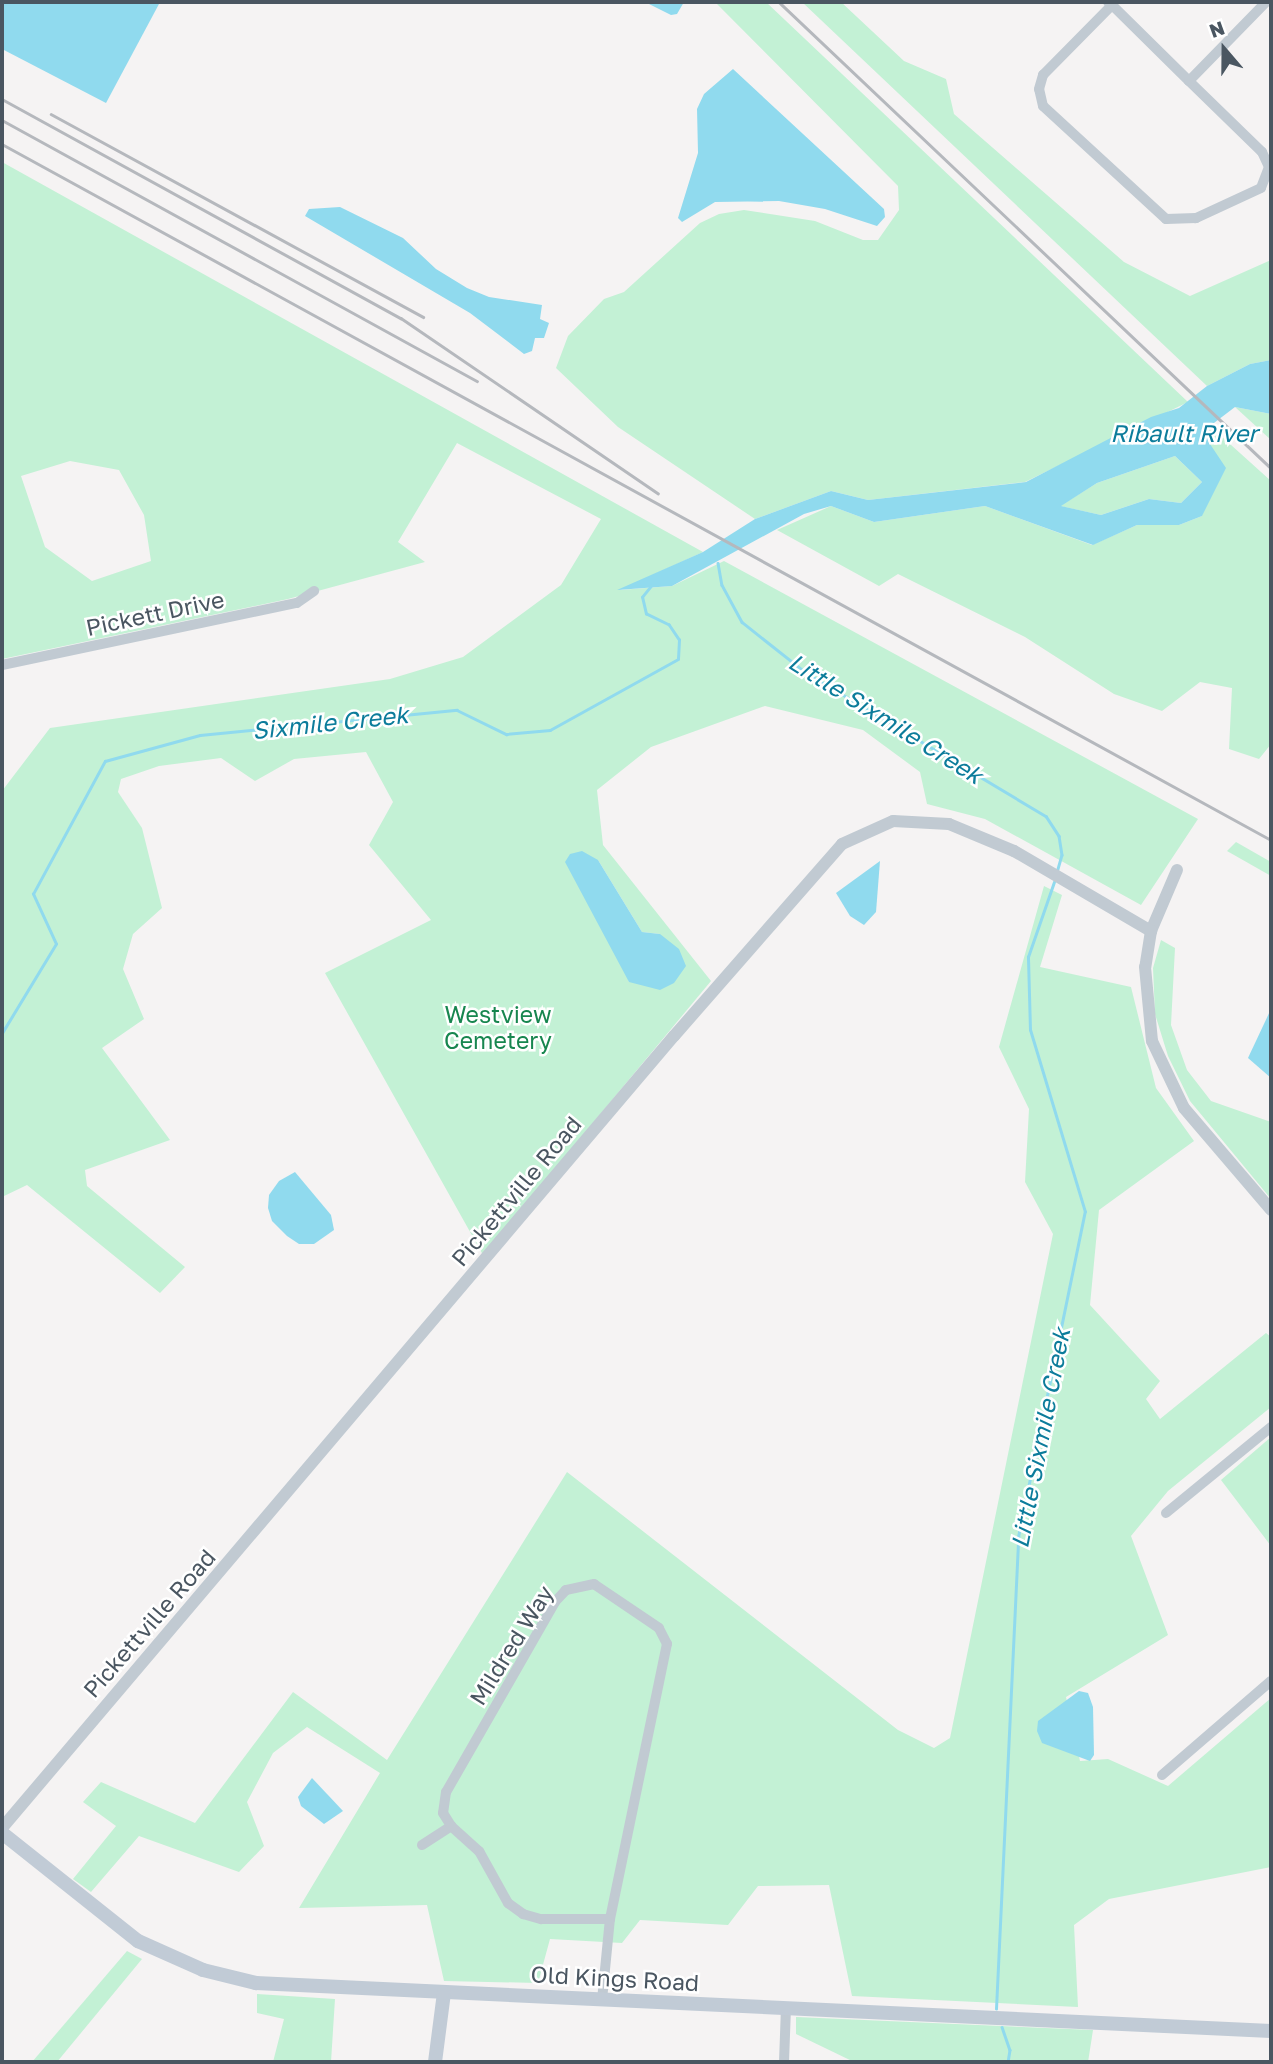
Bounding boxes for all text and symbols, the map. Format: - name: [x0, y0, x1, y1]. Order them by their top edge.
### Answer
- north arrow: [1189, 14, 1259, 84]
- text: N: [1206, 16, 1227, 42]
- water label: Ribault River: [1110, 419, 1258, 447]
- street label: Pickett Drive: [83, 585, 227, 641]
- water label: Little Sixmile Creek: [784, 647, 988, 789]
- water label: Sixmile Creek: [250, 699, 410, 745]
- park label: Westview Cemetery: [444, 1000, 552, 1054]
- street label: Pickettville Road: [445, 1110, 587, 1272]
- water label: Little Sixmile Creek: [1005, 1326, 1075, 1550]
- street label: Pickettville Road: [77, 1543, 221, 1703]
- street label: Mildred Way: [463, 1580, 559, 1710]
- street label: Old Kings Road: [530, 1960, 700, 1996]

